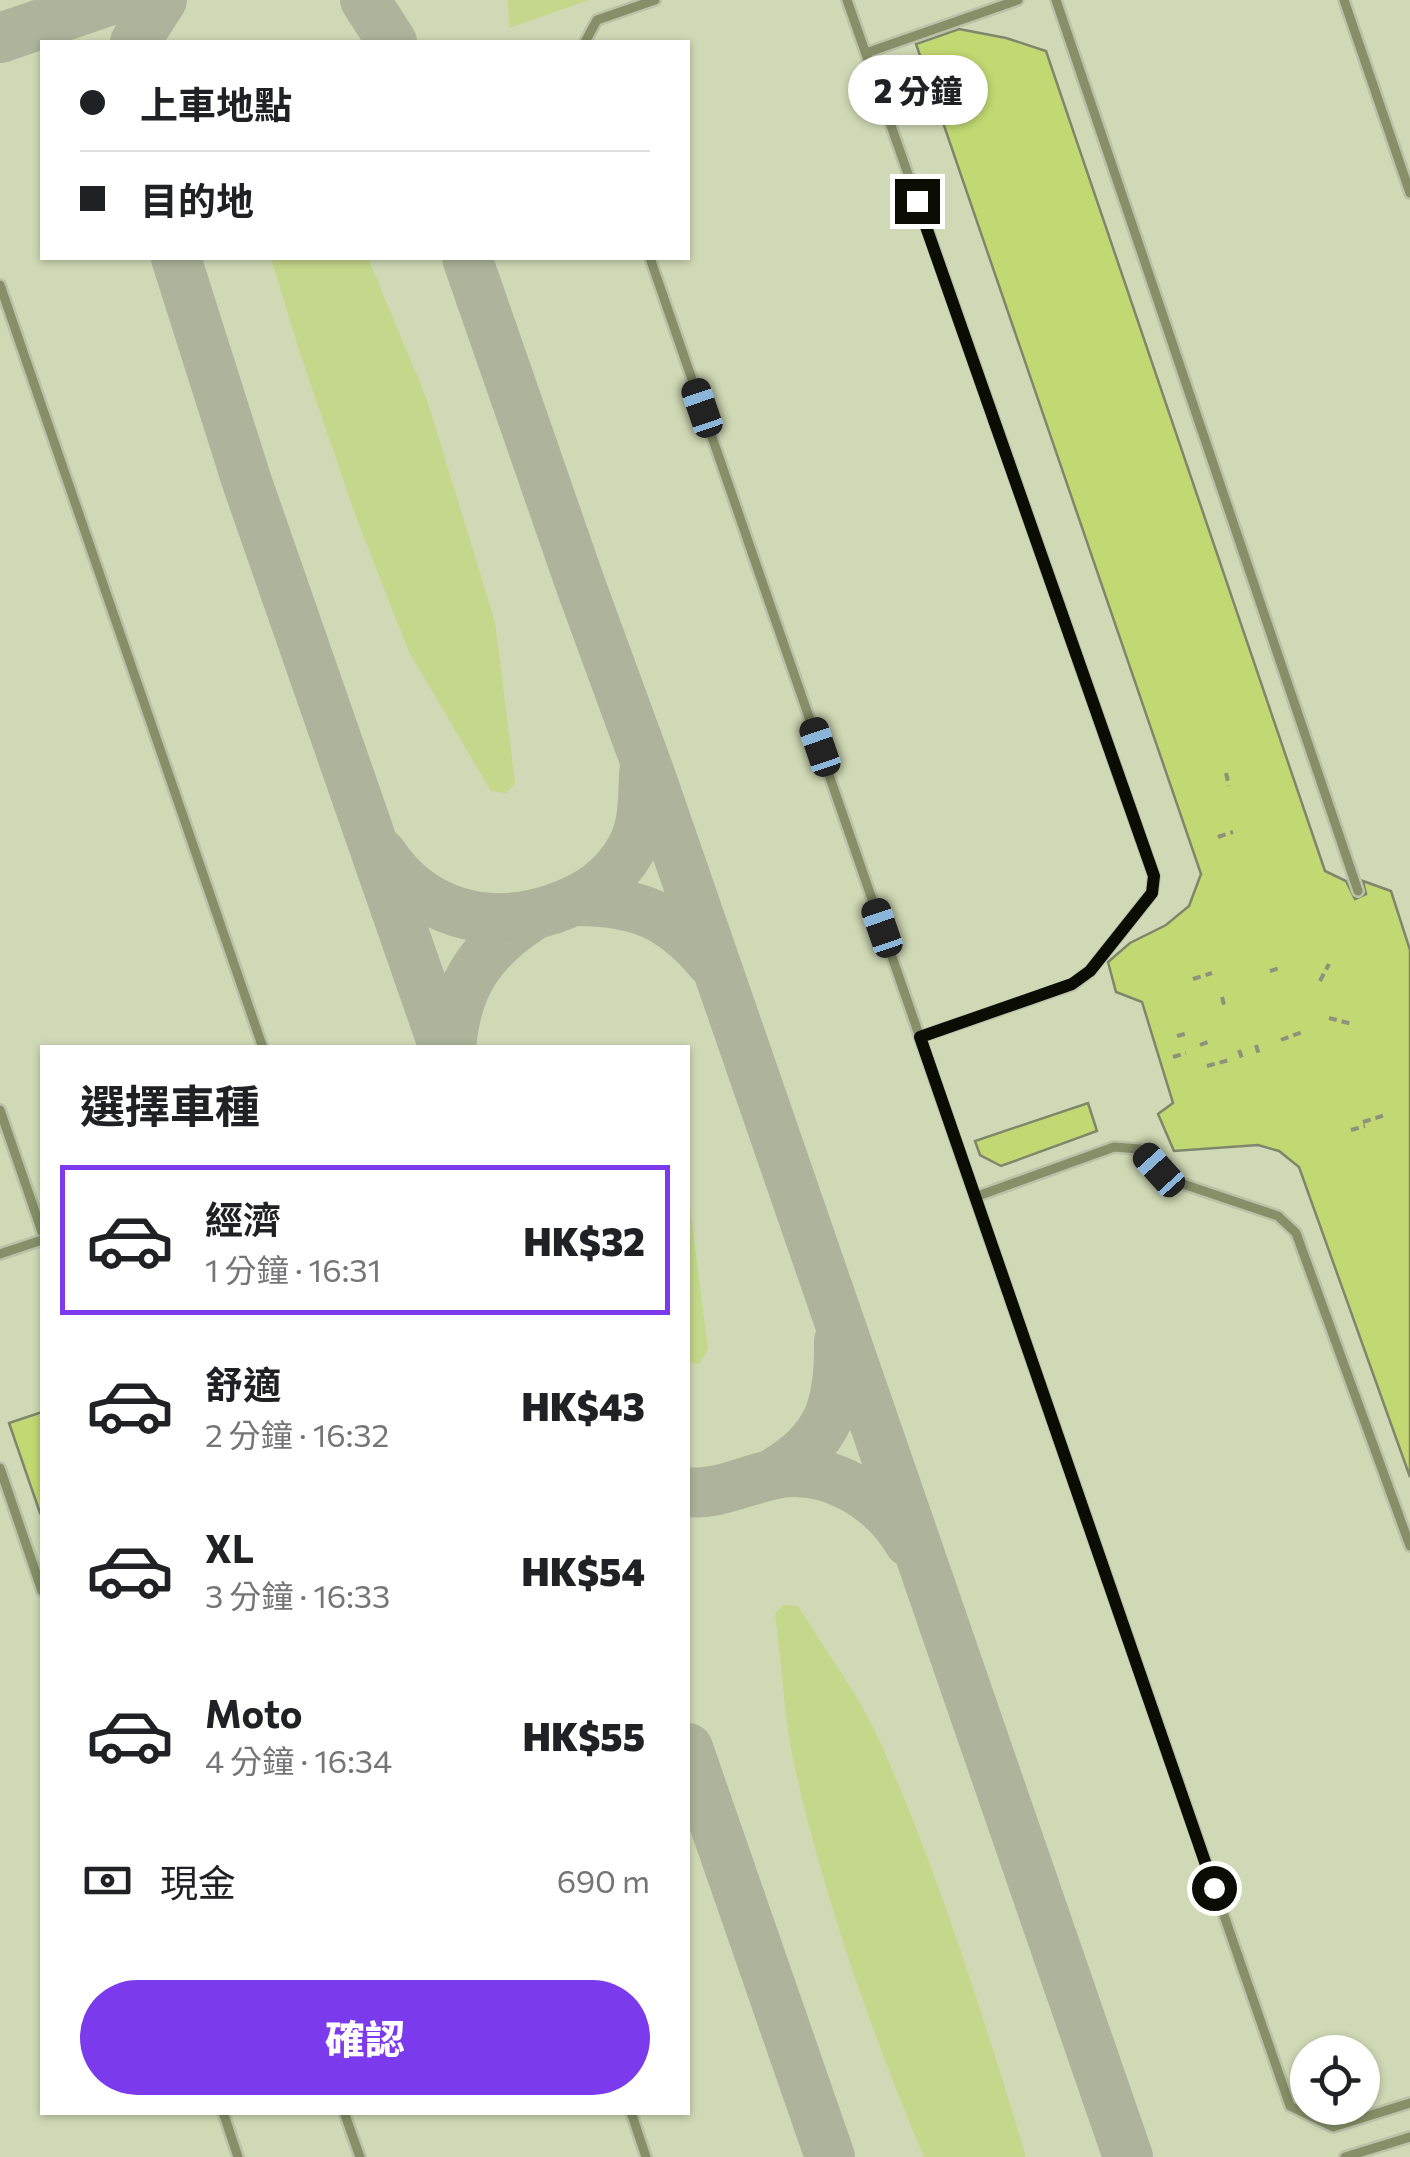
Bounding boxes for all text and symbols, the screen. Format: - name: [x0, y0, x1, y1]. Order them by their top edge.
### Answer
- callout: 2 分鐘: [847, 56, 987, 126]
- text: 2 分鐘: [874, 70, 962, 110]
- text: 上車地點: [140, 80, 292, 127]
- text: 目的地: [140, 176, 254, 223]
- route end: [895, 179, 940, 224]
- car: [678, 375, 726, 441]
- car: [796, 714, 844, 780]
- car: [858, 895, 906, 961]
- text: 選擇車種: [80, 1077, 260, 1132]
- car: [1128, 1138, 1190, 1202]
- icon: car: [85, 1195, 175, 1285]
- text: 經濟: [205, 1195, 281, 1242]
- text: HK$32: [523, 1217, 645, 1264]
- text: 1 分鐘 · 16:31: [205, 1249, 381, 1289]
- icon: car: [85, 1360, 175, 1450]
- text: 舒適: [205, 1360, 281, 1407]
- text: HK$43: [521, 1382, 645, 1429]
- text: 2 分鐘 · 16:32: [205, 1414, 389, 1454]
- text: XL: [205, 1524, 254, 1571]
- icon: car: [85, 1525, 175, 1615]
- text: HK$54: [521, 1547, 645, 1594]
- text: 3 分鐘 · 16:33: [205, 1575, 390, 1615]
- text: Moto: [205, 1689, 303, 1736]
- icon: car: [85, 1690, 175, 1780]
- text: HK$55: [523, 1712, 645, 1759]
- text: 4 分鐘 · 16:34: [205, 1740, 392, 1780]
- icon: cash: [80, 1853, 135, 1908]
- text: 現金: [160, 1858, 236, 1905]
- text: 690 m: [557, 1860, 650, 1900]
- route start: [1192, 1866, 1237, 1911]
- button: 確認: [80, 1980, 650, 2095]
- map controls: [1290, 2035, 1380, 2125]
- button: locate: [1290, 2035, 1380, 2125]

